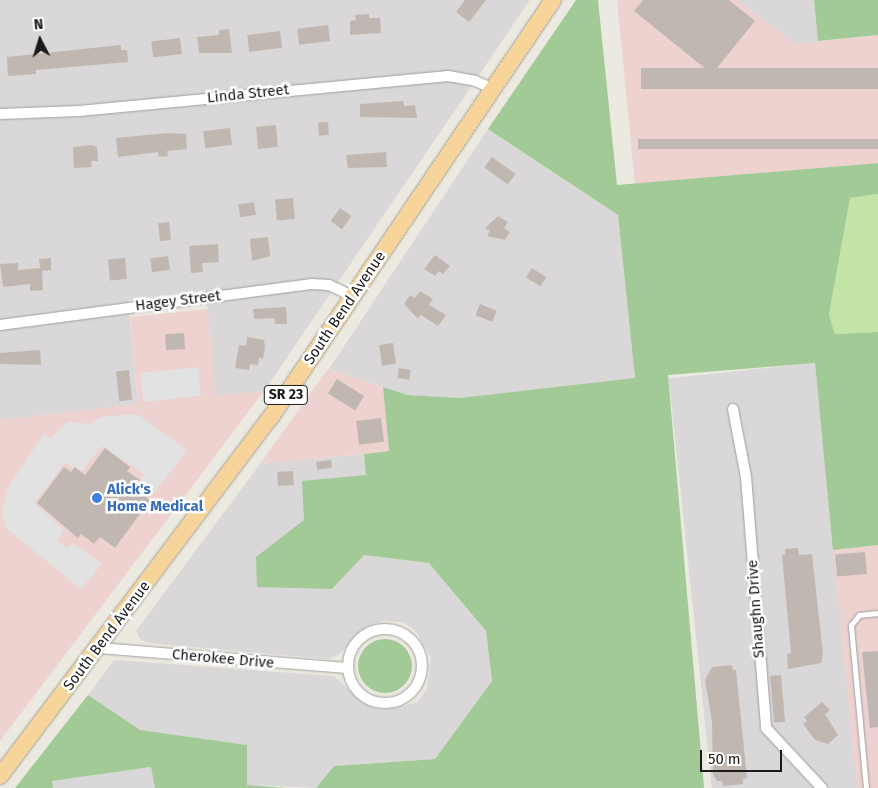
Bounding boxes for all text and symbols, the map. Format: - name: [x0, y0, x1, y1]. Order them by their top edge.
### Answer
- north arrow: [15, 15, 65, 65]
- text: N: [33, 16, 44, 33]
- street label: Linda Street: [206, 81, 290, 107]
- street label: South Bend Avenue: [300, 248, 390, 368]
- street label: Hagey Street: [134, 287, 222, 315]
- road number: SR 23: [264, 384, 308, 406]
- place label: Alick's Home Medical: [107, 480, 203, 515]
- marker: Alick's Home Medical: [91, 492, 103, 504]
- street label: Shaughn Drive: [744, 559, 768, 659]
- street label: South Bend Avenue: [60, 578, 154, 694]
- street label: Cherokee Drive: [171, 646, 275, 672]
- scale bar: [703, 740, 786, 772]
- text: 50 m: [708, 750, 741, 768]

